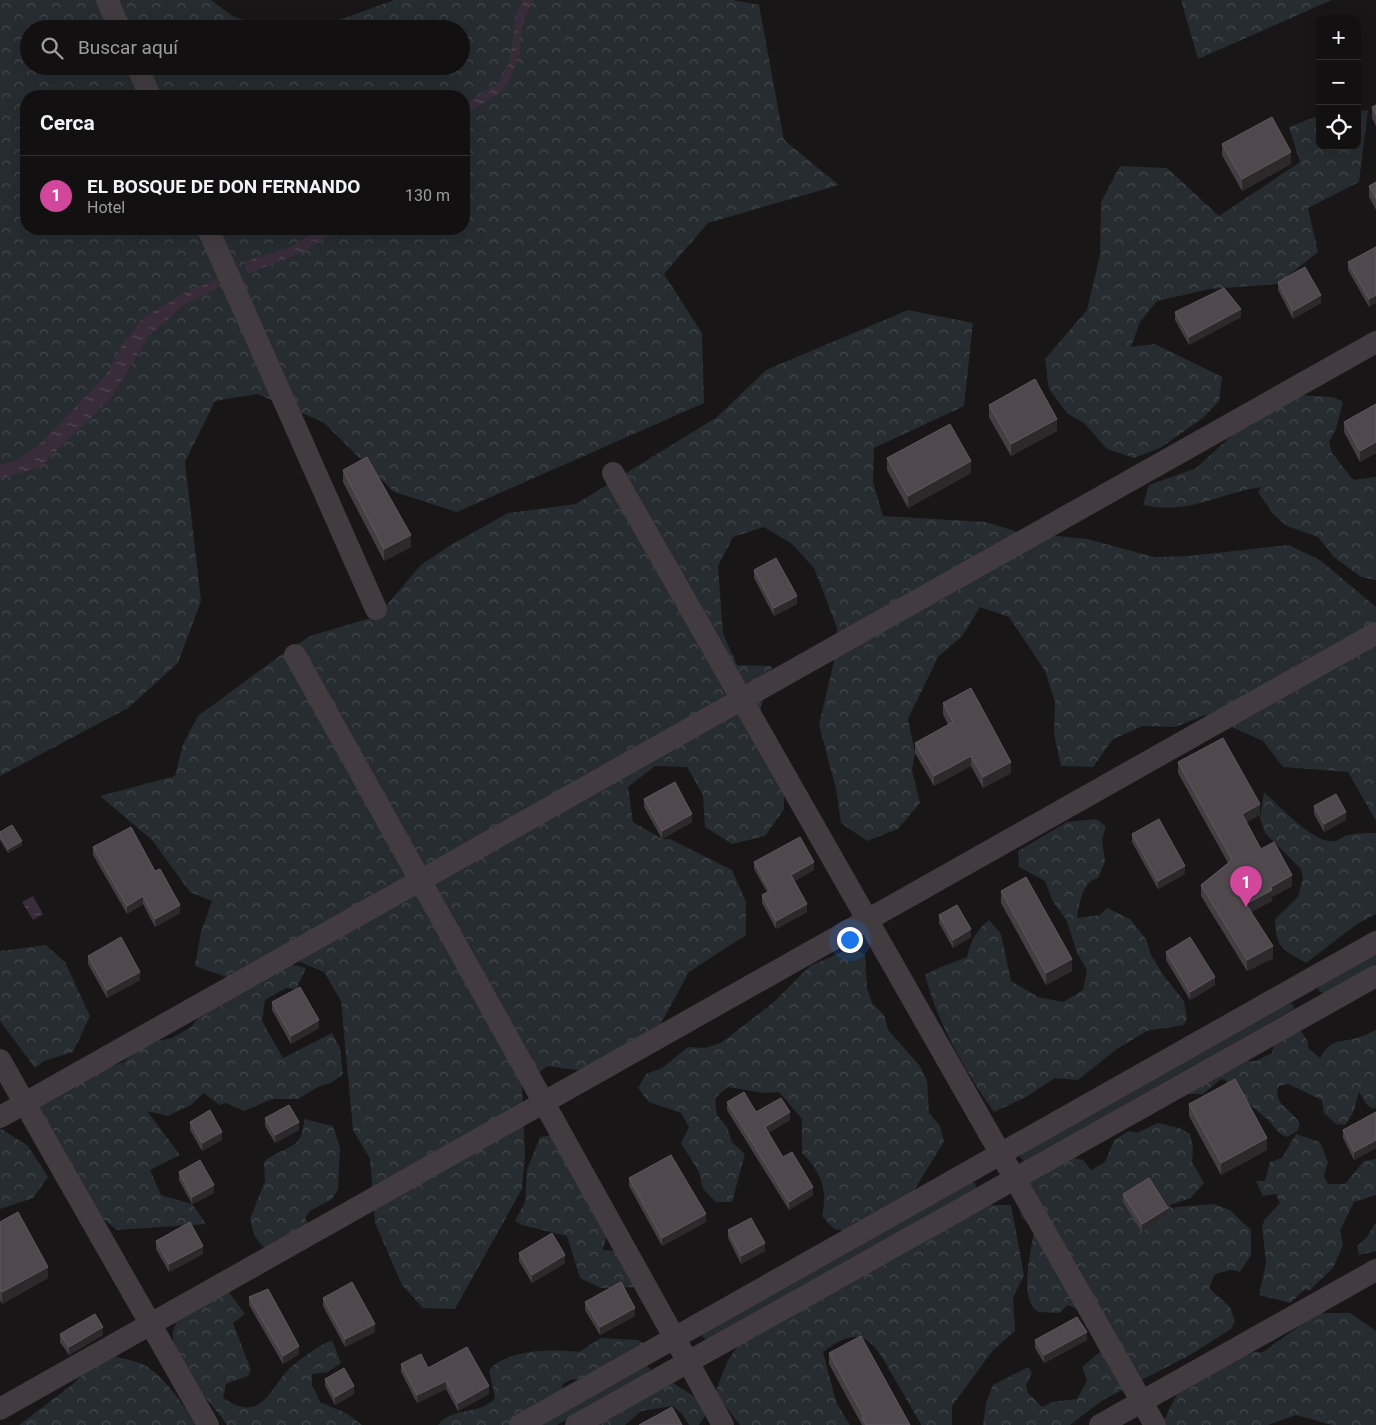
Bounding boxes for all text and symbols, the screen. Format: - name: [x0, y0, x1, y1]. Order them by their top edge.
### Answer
- map controls: [1316, 15, 1361, 150]
- button: +: [1316, 15, 1361, 60]
- search box: [20, 20, 470, 75]
- icon: search: [38, 34, 66, 62]
- text: Buscar aquí: [78, 36, 178, 59]
- button: −: [1316, 60, 1361, 105]
- button: locate: [1316, 105, 1361, 150]
- text: Cerca: [40, 111, 95, 135]
- text: EL BOSQUE DE DON FERNANDO: [87, 175, 360, 198]
- text: 1: [51, 186, 61, 205]
- text: 130 m: [405, 186, 450, 205]
- text: Hotel: [87, 198, 125, 217]
- pin: 1: [1230, 866, 1262, 907]
- your location: [837, 927, 863, 953]

